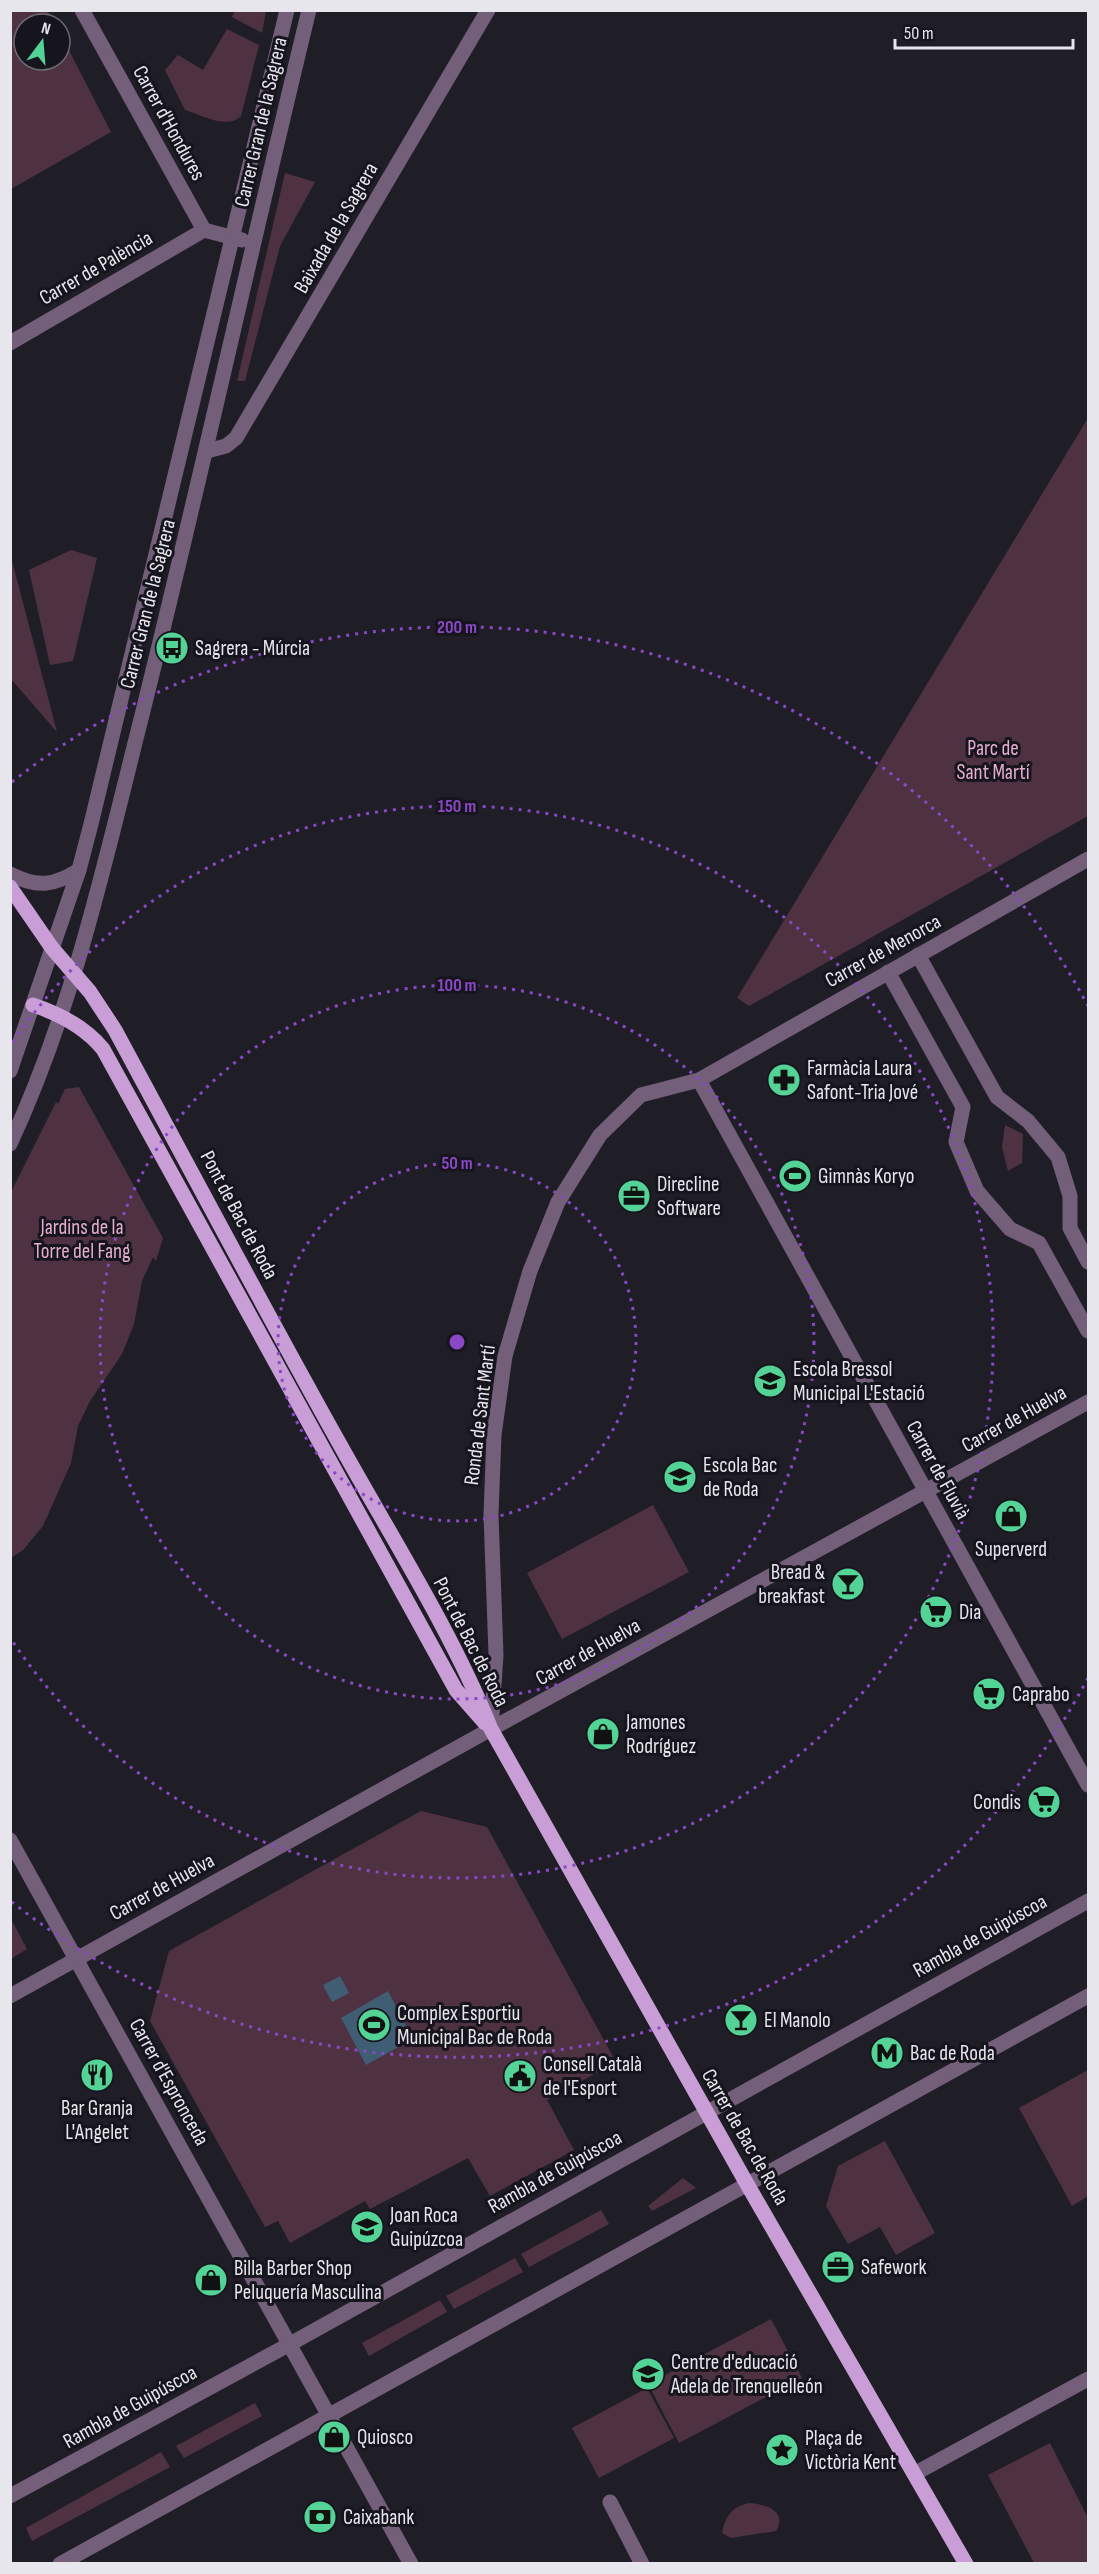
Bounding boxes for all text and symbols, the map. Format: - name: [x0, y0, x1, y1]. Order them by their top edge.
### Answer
- north arrow: [12, 12, 72, 72]
- scale bar: [895, 12, 1074, 50]
- text: N: [39, 19, 52, 39]
- text: 50 m: [904, 23, 934, 44]
- street label: Carrer Gran de la Sagrera: [229, 35, 293, 209]
- street label: Carrer d'Hondures: [127, 61, 211, 185]
- street label: Baixada de la Sagrera: [289, 158, 383, 298]
- street label: Carrer de Palència: [35, 226, 157, 310]
- street label: Carrer Gran de la Sagrera: [115, 517, 181, 691]
- text: 200 m: [437, 617, 477, 638]
- bus stop icon: Sagrera - Múrcia: [154, 630, 190, 666]
- place label: Sagrera - Múrcia: [195, 636, 310, 661]
- park label: Parc de Sant Martí: [956, 736, 1030, 785]
- text: 150 m: [438, 796, 476, 817]
- street label: Carrer de Menorca: [821, 909, 945, 993]
- text: 100 m: [438, 975, 477, 996]
- place label: Farmàcia Laura Safont-Tria Jové: [807, 1056, 918, 1105]
- pharmacy icon: Farmàcia Laura Safont-Tria Jové: [766, 1062, 802, 1098]
- street label: Pont de Bac de Roda: [195, 1147, 283, 1283]
- text: 50 m: [441, 1153, 473, 1174]
- sports icon: Gimnàs Koryo: [777, 1158, 813, 1194]
- place label: Gimnàs Koryo: [818, 1164, 915, 1189]
- place label: Direcline Software: [657, 1172, 721, 1221]
- office icon: Direcline Software: [616, 1178, 652, 1214]
- park label: Jardins de la Torre del Fang: [34, 1215, 130, 1264]
- centre of rings: [447, 1332, 467, 1352]
- street label: Ronda de Sant Martí: [459, 1343, 501, 1486]
- place label: Escola Bressol Municipal L'Estació: [793, 1357, 925, 1406]
- school or university icon: Escola Bressol Municipal L'Estació: [752, 1363, 788, 1399]
- street label: Carrer de Huelva: [957, 1380, 1071, 1458]
- street label: Carrer de Fluvià: [901, 1416, 975, 1524]
- place label: Escola Bac de Roda: [703, 1453, 777, 1502]
- school or university icon: Escola Bac de Roda: [662, 1459, 698, 1495]
- shop icon: Superverd: [993, 1498, 1029, 1534]
- place label: Superverd: [975, 1537, 1047, 1562]
- place label: Bread & breakfast: [758, 1560, 825, 1609]
- bar icon: Bread & breakfast: [830, 1566, 866, 1602]
- street label: Pont de Bac de Roda: [428, 1573, 514, 1711]
- supermarket icon: Dia: [918, 1594, 954, 1630]
- place label: Dia: [959, 1600, 981, 1625]
- street label: Carrer de Huelva: [531, 1613, 645, 1691]
- supermarket icon: Caprabo: [971, 1676, 1007, 1712]
- place label: Caprabo: [1012, 1682, 1070, 1707]
- place label: Jamones Rodríguez: [625, 1710, 696, 1759]
- shop icon: Jamones Rodríguez: [585, 1716, 621, 1752]
- supermarket icon: Condis: [1026, 1784, 1062, 1820]
- place label: Condis: [973, 1790, 1021, 1815]
- street label: Carrer de Huelva: [105, 1848, 219, 1926]
- street label: Rambla de Guipúscoa: [909, 1889, 1051, 1983]
- place label: Complex Esportiu Municipal Bac de Roda: [397, 2001, 552, 2050]
- bar icon: El Manolo: [723, 2002, 759, 2038]
- sports icon: Complex Esportiu Municipal Bac de Roda: [356, 2007, 392, 2043]
- place label: El Manolo: [764, 2008, 831, 2033]
- street label: Carrer d'Espronceda: [124, 2014, 214, 2150]
- metro station icon: Bac de Roda: [869, 2035, 905, 2071]
- place label: Bac de Roda: [910, 2041, 995, 2066]
- place label: Consell Català de l'Esport: [543, 2052, 642, 2101]
- restaurant icon: Bar Granja L'Angelet: [79, 2057, 115, 2093]
- public building icon: Consell Català de l'Esport: [502, 2058, 538, 2094]
- street label: Carrer de Bac de Roda: [696, 2065, 794, 2209]
- place label: Bar Granja L'Angelet: [61, 2096, 133, 2145]
- street label: Rambla de Guipúscoa: [484, 2125, 626, 2219]
- place label: Joan Roca Guipúzcoa: [389, 2203, 463, 2252]
- school or university icon: Joan Roca Guipúzcoa: [349, 2209, 385, 2245]
- office icon: Safework: [820, 2249, 856, 2285]
- place label: Safework: [861, 2255, 927, 2280]
- place label: Billa Barber Shop Peluquería Masculina: [234, 2256, 382, 2305]
- shop icon: Billa Barber Shop Peluquería Masculina: [193, 2262, 229, 2298]
- place label: Centre d'educació Adela de Trenquelleón: [670, 2350, 823, 2399]
- school or university icon: Centre d'educació Adela de Trenquelleón: [630, 2356, 666, 2392]
- street label: Rambla de Guipúscoa: [59, 2360, 201, 2454]
- shop icon: Quiosco: [316, 2419, 352, 2455]
- place label: Quiosco: [357, 2425, 413, 2450]
- place label: Plaça de Victòria Kent: [805, 2426, 896, 2475]
- place icon: Plaça de Victòria Kent: [764, 2432, 800, 2468]
- bank icon: Caixabank: [302, 2499, 338, 2535]
- place label: Caixabank: [343, 2505, 414, 2530]

